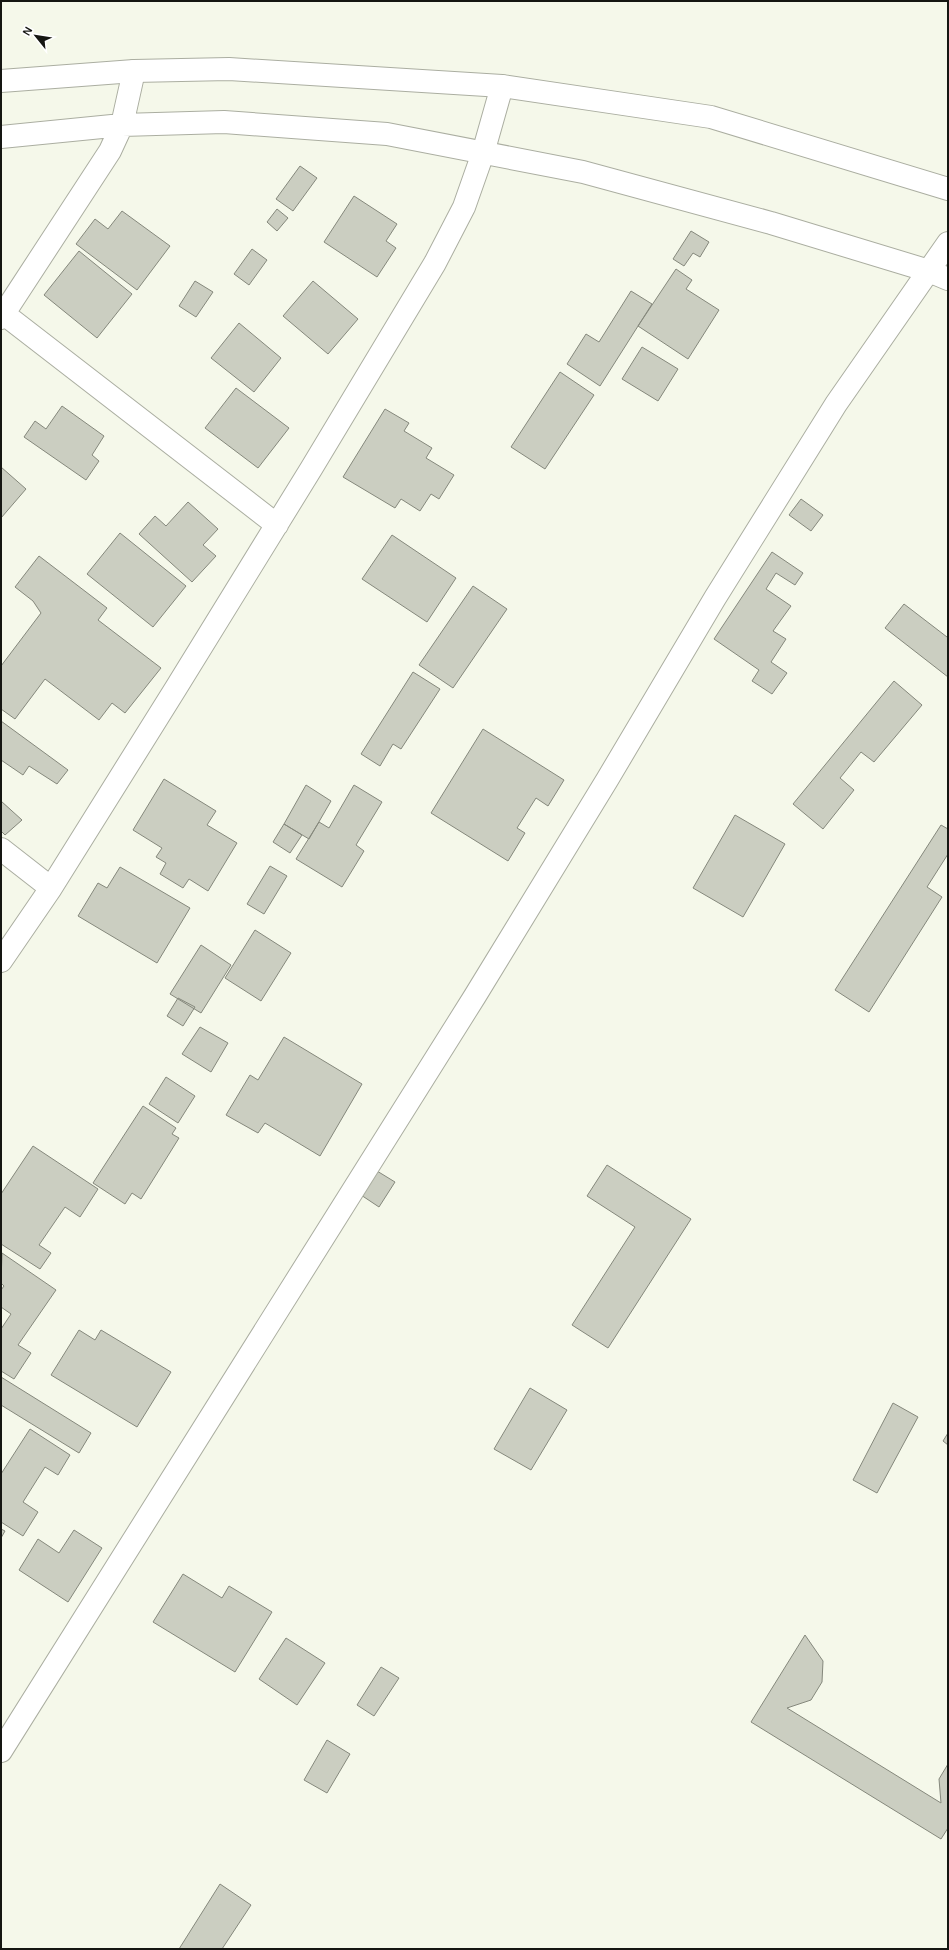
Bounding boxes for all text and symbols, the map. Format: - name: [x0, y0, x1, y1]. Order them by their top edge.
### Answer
- north arrow: [16, 16, 56, 56]
- text: N: [20, 25, 35, 37]

